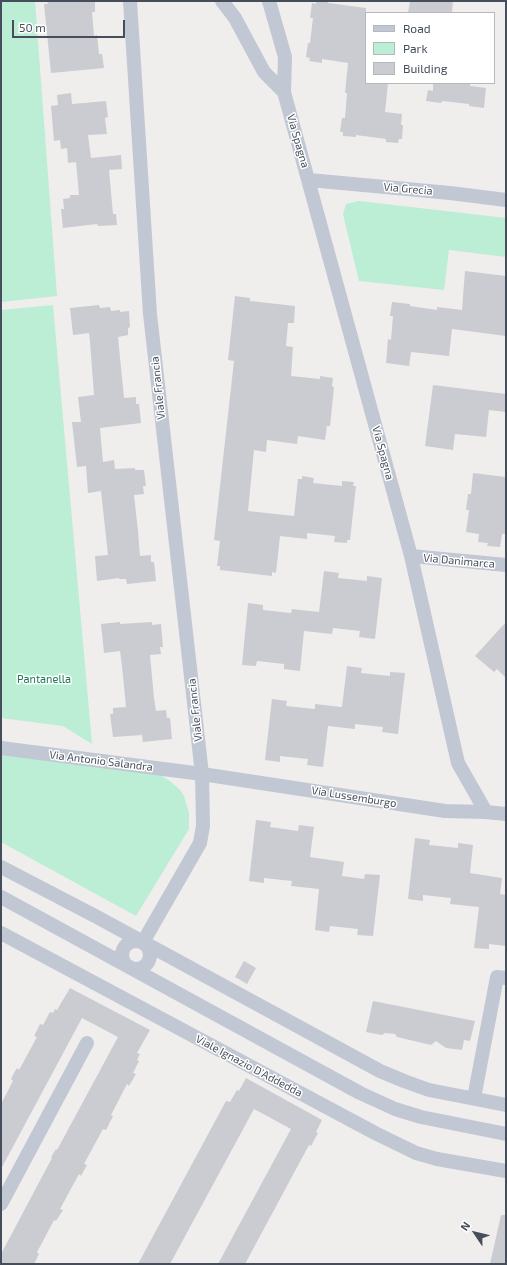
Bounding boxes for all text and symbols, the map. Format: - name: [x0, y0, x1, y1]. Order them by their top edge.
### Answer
- scale bar: [14, 12, 127, 38]
- legend: [365, 12, 495, 84]
- text: 50 m: [19, 20, 46, 34]
- text: Road: [403, 21, 431, 35]
- text: Park: [403, 41, 428, 55]
- text: Building: [403, 61, 447, 75]
- street label: Via Spagna: [284, 113, 312, 169]
- street label: Via Grecia: [383, 180, 433, 198]
- street label: Viale Francia: [148, 356, 168, 420]
- street label: Via Spagna: [369, 425, 397, 481]
- street label: Via Danimarca: [423, 551, 495, 571]
- park label: Pantanella: [17, 672, 71, 686]
- street label: Viale Francia: [185, 678, 205, 742]
- street label: Via Antonio Salandra: [49, 748, 153, 774]
- street label: Via Lussemburgo: [311, 784, 397, 810]
- street label: Viale Ignazio D'Addedda: [193, 1032, 305, 1100]
- north arrow: [455, 1213, 495, 1253]
- text: N: [457, 1219, 472, 1233]

